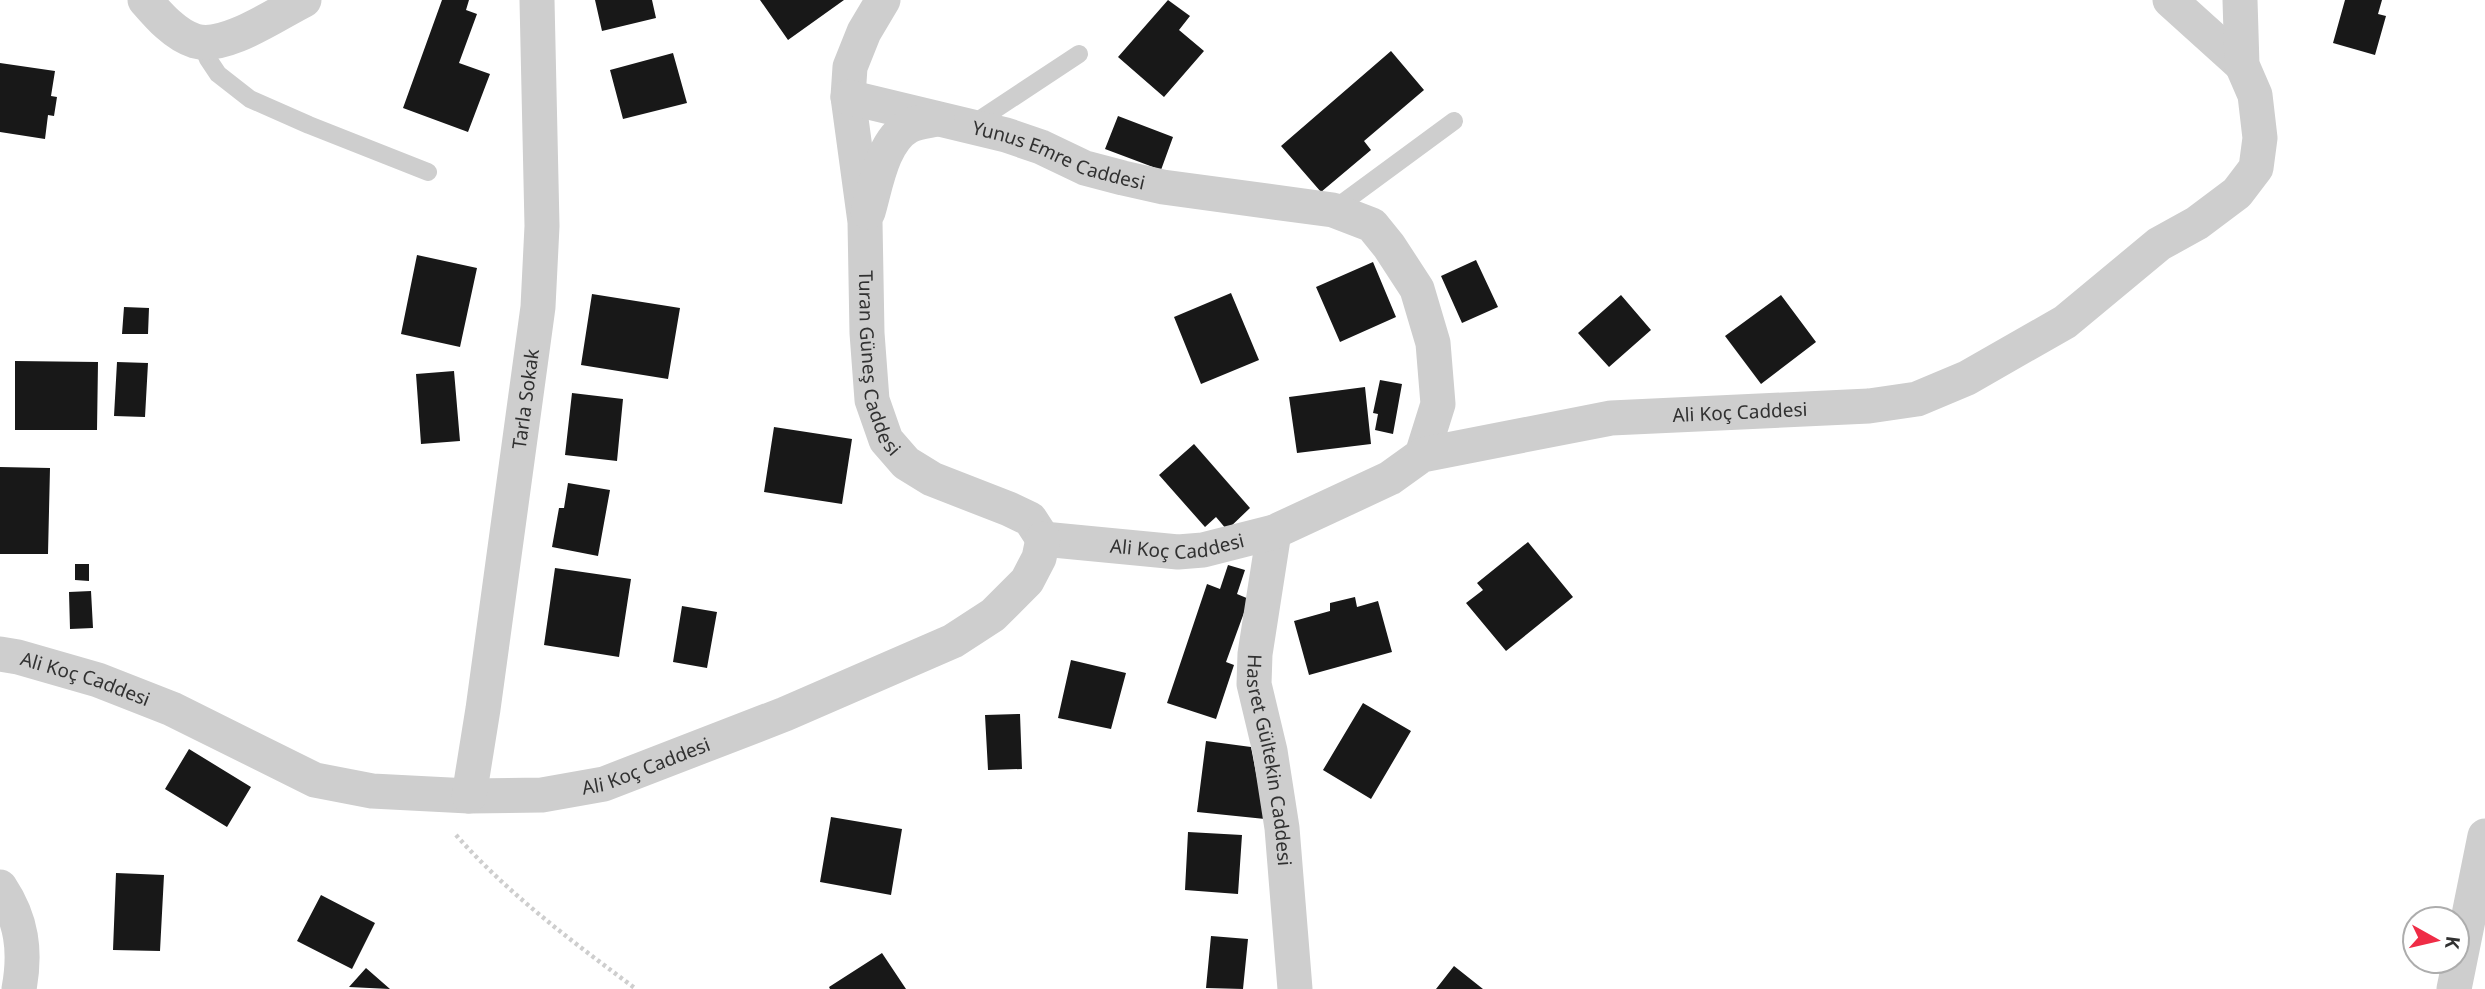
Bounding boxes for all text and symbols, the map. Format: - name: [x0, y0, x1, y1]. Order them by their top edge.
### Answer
- street label: Yunus Emre Caddesi: [970, 114, 1148, 196]
- street label: Turan Güneş Caddesi: [853, 270, 907, 461]
- street label: Tarla Sokak: [506, 347, 545, 451]
- street label: Ali Koç Caddesi: [1672, 396, 1808, 428]
- street label: Ali Koç Caddesi: [1109, 527, 1247, 565]
- street label: Ali Koç Caddesi: [18, 645, 154, 712]
- street label: Hasret Gültekin Caddesi: [1241, 654, 1298, 867]
- street label: Ali Koç Caddesi: [580, 731, 714, 801]
- north arrow: [2401, 905, 2471, 975]
- text: K: [2439, 934, 2467, 951]

